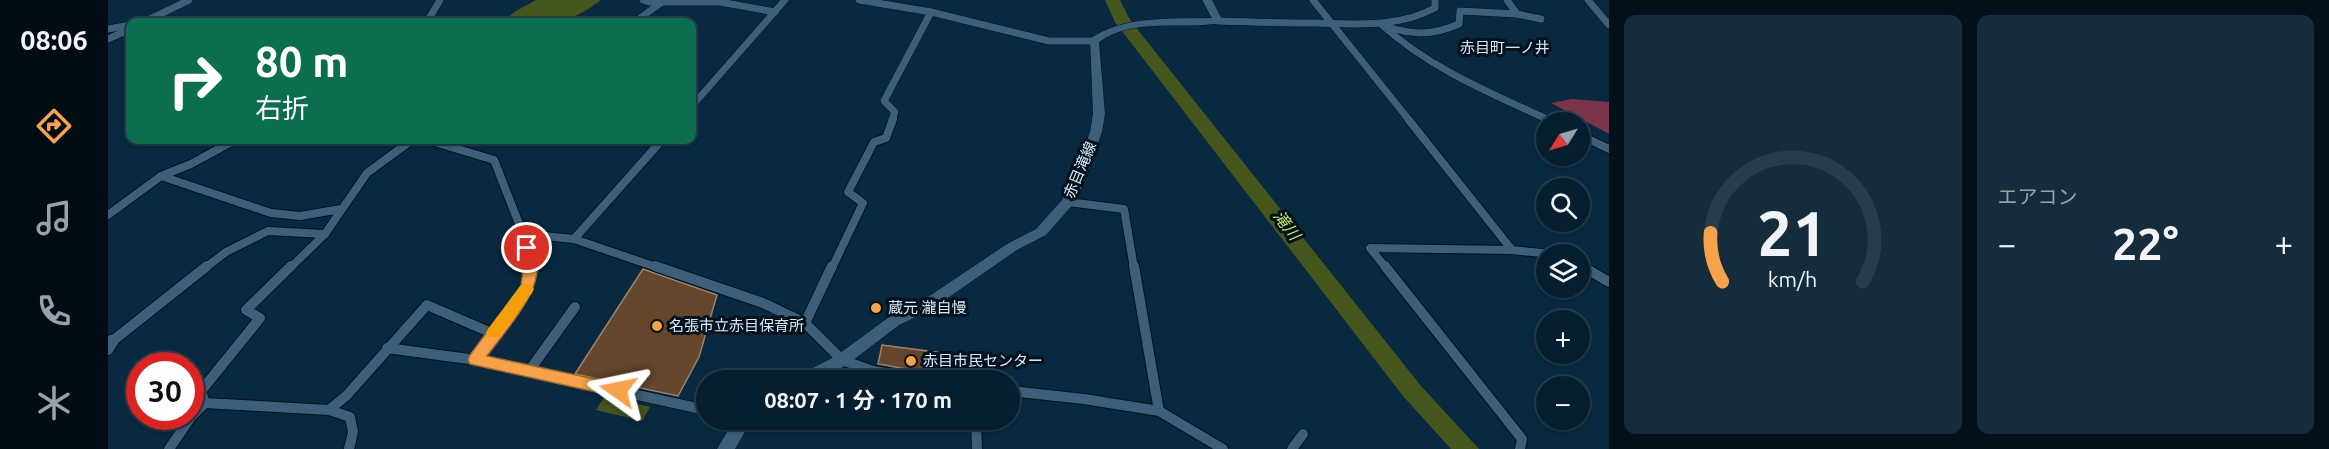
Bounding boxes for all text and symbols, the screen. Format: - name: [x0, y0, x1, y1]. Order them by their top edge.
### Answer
- text: 08:06: [20, 25, 88, 55]
- text: 80 m: [255, 38, 349, 85]
- district label: 赤目町一ノ井: [1460, 39, 1550, 56]
- icon: right: [156, 42, 234, 120]
- text: 右折: [255, 93, 309, 123]
- icon: directions: [33, 105, 75, 147]
- north arrow: [1536, 112, 1590, 166]
- map controls: [1536, 112, 1590, 430]
- street label: 赤目滝線: [1060, 139, 1099, 201]
- button: search: [1536, 178, 1590, 232]
- text: エアコン: [1998, 185, 2078, 208]
- icon: music: [33, 197, 75, 239]
- text: 21: [1758, 198, 1828, 268]
- water label: 滝川: [1270, 207, 1305, 245]
- text: 22°: [2112, 218, 2179, 269]
- pin: [501, 222, 552, 273]
- text: −: [1998, 225, 2016, 262]
- text: +: [2274, 225, 2293, 262]
- icon: arrive: [510, 231, 543, 264]
- button: layers: [1536, 244, 1590, 298]
- text: km/h: [1768, 267, 1817, 291]
- icon: phone: [33, 290, 75, 332]
- place label: 蔵元 瀧自慢: [888, 299, 966, 316]
- marker: 蔵元 瀧自慢: [869, 301, 883, 315]
- button: +: [1536, 310, 1590, 364]
- place label: 名張市立赤目保育所: [669, 317, 804, 334]
- marker: 名張市立赤目保育所: [650, 319, 664, 333]
- speed limit sign: 30: [126, 352, 204, 430]
- place label: 赤目市民センター: [923, 352, 1043, 369]
- marker: 赤目市民センター: [904, 354, 918, 368]
- position arrow: [586, 358, 650, 422]
- button: −: [1536, 376, 1590, 430]
- icon: climate: [33, 382, 75, 424]
- text: 08:07 · 1 分 · 170 m: [764, 387, 952, 412]

